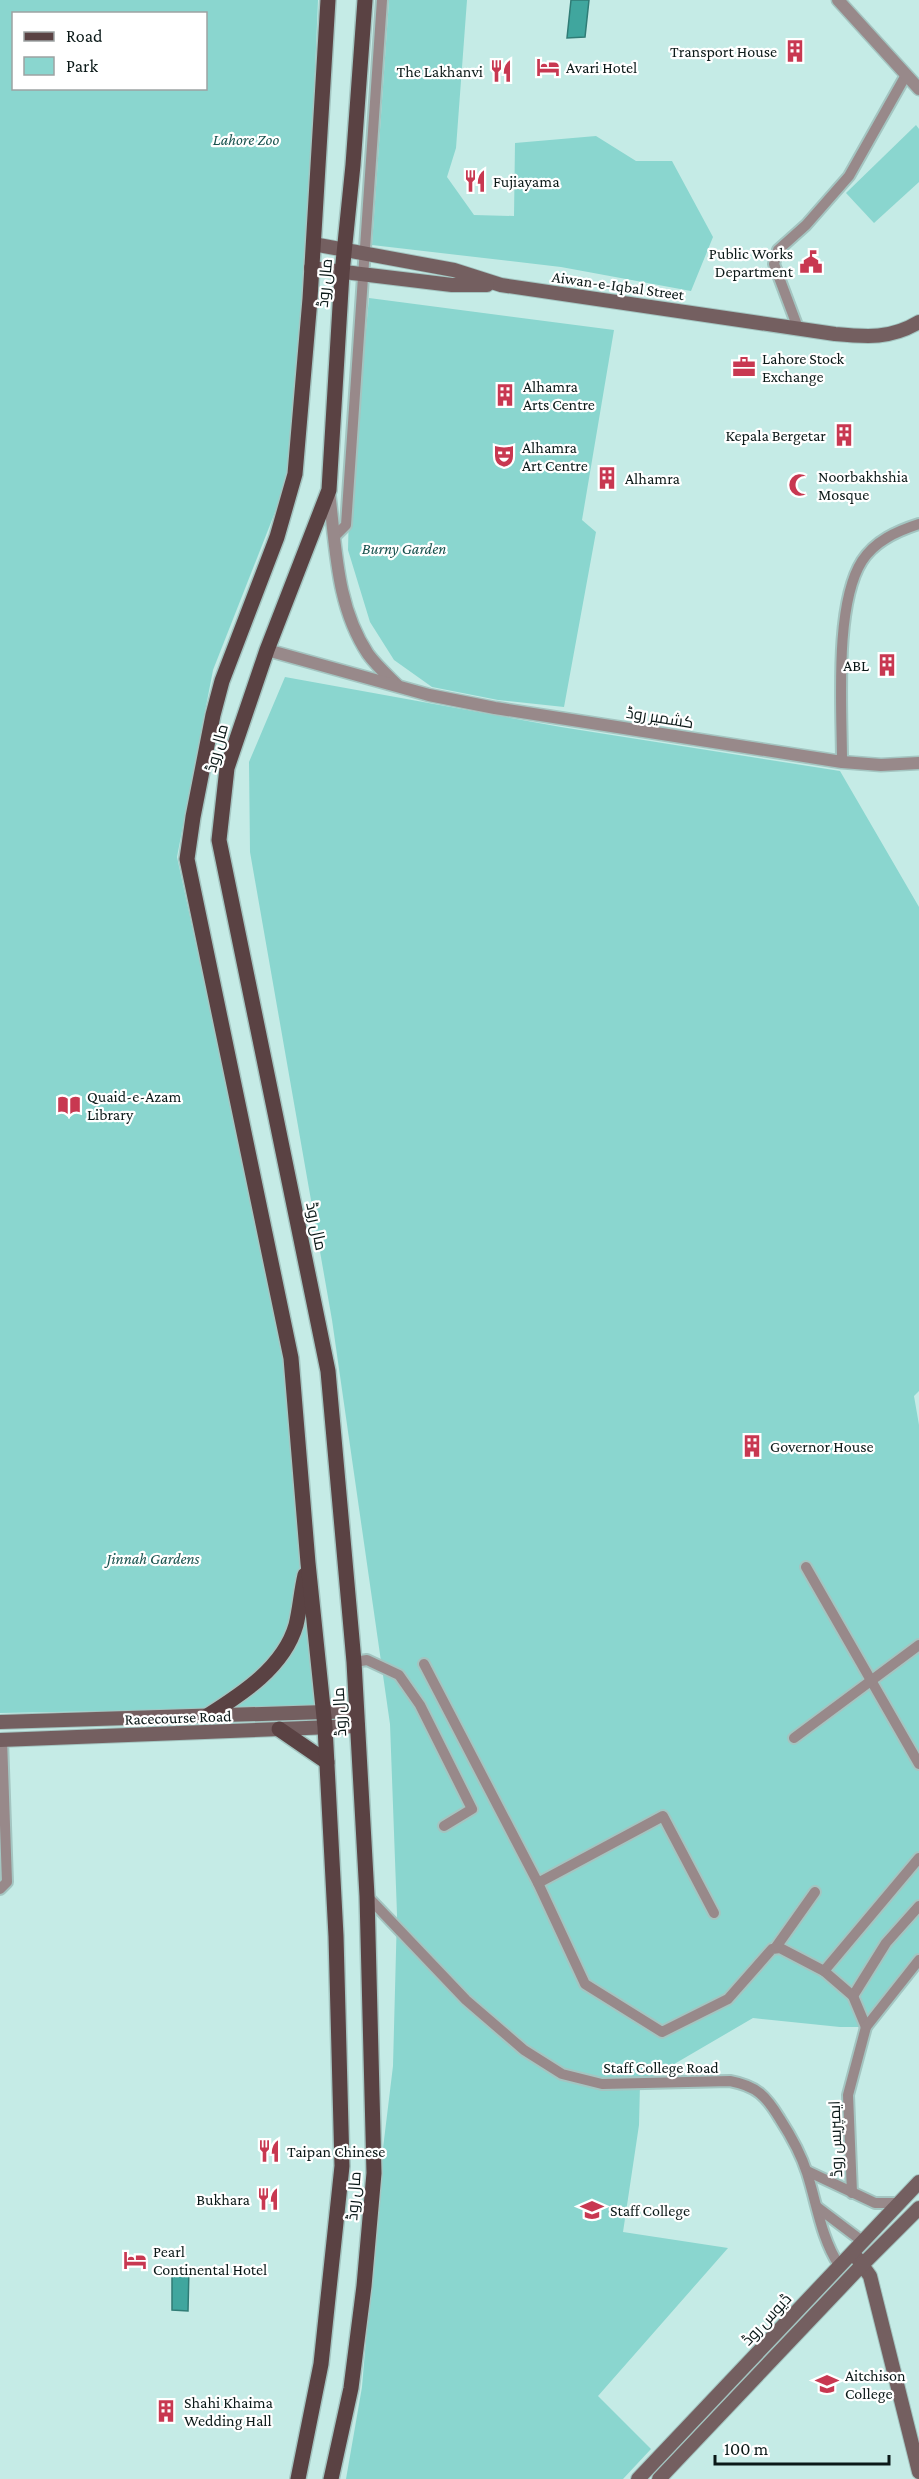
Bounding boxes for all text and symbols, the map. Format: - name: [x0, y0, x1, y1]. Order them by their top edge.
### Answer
- legend: [12, 12, 207, 90]
- text: Road: [66, 26, 103, 46]
- building icon: Transport House: [782, 38, 808, 64]
- place label: Transport House: [670, 43, 777, 61]
- hotel icon: Avari Hotel: [535, 54, 561, 80]
- text: Park: [66, 56, 98, 76]
- restaurant icon: The Lakhanvi: [488, 58, 514, 84]
- place label: Avari Hotel: [566, 59, 637, 76]
- place label: The Lakhanvi: [396, 63, 483, 80]
- park label: Lahore Zoo: [213, 131, 279, 148]
- restaurant icon: Fujiayama: [462, 168, 488, 194]
- place label: Fujiayama: [493, 173, 560, 191]
- place label: Public Works Department: [709, 245, 794, 281]
- public building icon: Public Works Department: [798, 249, 824, 275]
- street label: مال روڈ: [314, 258, 337, 309]
- street label: Aiwan-e-Iqbal Street: [551, 268, 686, 304]
- place label: Lahore Stock Exchange: [762, 350, 844, 386]
- office icon: Lahore Stock Exchange: [731, 354, 757, 380]
- place label: Alhamra Arts Centre: [523, 378, 595, 413]
- building icon: Alhamra Arts Centre: [492, 382, 518, 408]
- building icon: Kepala Bergetar: [831, 422, 857, 448]
- place label: Kepala Bergetar: [725, 427, 826, 445]
- place label: Alhamra Art Centre: [522, 439, 588, 474]
- theatre icon: Alhamra Art Centre: [491, 443, 517, 469]
- building icon: Alhamra: [594, 465, 620, 491]
- place label: Noorbakhshia Mosque: [818, 468, 909, 504]
- place label: Alhamra: [625, 470, 681, 487]
- mosque icon: Noorbakhshia Mosque: [787, 472, 813, 498]
- park label: Burny Garden: [362, 540, 446, 558]
- building icon: ABL: [874, 652, 900, 678]
- place label: ABL: [843, 657, 869, 674]
- street label: کشمیر روڈ: [625, 704, 695, 732]
- street label: مال روڈ: [202, 722, 233, 775]
- place label: Quaid-e-Azam Library: [87, 1088, 182, 1124]
- library icon: Quaid-e-Azam Library: [56, 1092, 82, 1118]
- street label: مال روڈ: [301, 1200, 330, 1252]
- building icon: Governor House: [739, 1433, 765, 1459]
- place label: Governor House: [770, 1438, 873, 1455]
- park label: Jinnah Gardens: [103, 1550, 200, 1568]
- street label: مال روڈ: [330, 1687, 351, 1737]
- street label: Racecourse Road: [124, 1707, 232, 1728]
- street label: Staff College Road: [603, 2059, 719, 2077]
- street label: ایمپریس روڈ: [826, 2100, 848, 2178]
- restaurant icon: Taipan Chinese: [256, 2138, 282, 2164]
- place label: Taipan Chinese: [287, 2143, 385, 2161]
- street label: مال روڈ: [343, 2171, 366, 2221]
- restaurant icon: Bukhara: [255, 2186, 281, 2212]
- place label: Bukhara: [196, 2191, 251, 2208]
- school or university icon: Staff College: [579, 2197, 605, 2223]
- place label: Staff College: [610, 2202, 690, 2220]
- place label: Pearl Continental Hotel: [153, 2243, 267, 2278]
- hotel icon: Pearl Continental Hotel: [122, 2247, 148, 2273]
- street label: ڈیوس روڈ: [738, 2290, 796, 2350]
- place label: Aitchison College: [845, 2367, 906, 2403]
- school or university icon: Aitchison College: [814, 2371, 840, 2397]
- place label: Shahi Khaima Wedding Hall: [184, 2394, 274, 2430]
- building icon: Shahi Khaima Wedding Hall: [153, 2398, 179, 2424]
- scale bar: [715, 2428, 889, 2466]
- text: 100 m: [724, 2439, 769, 2459]

